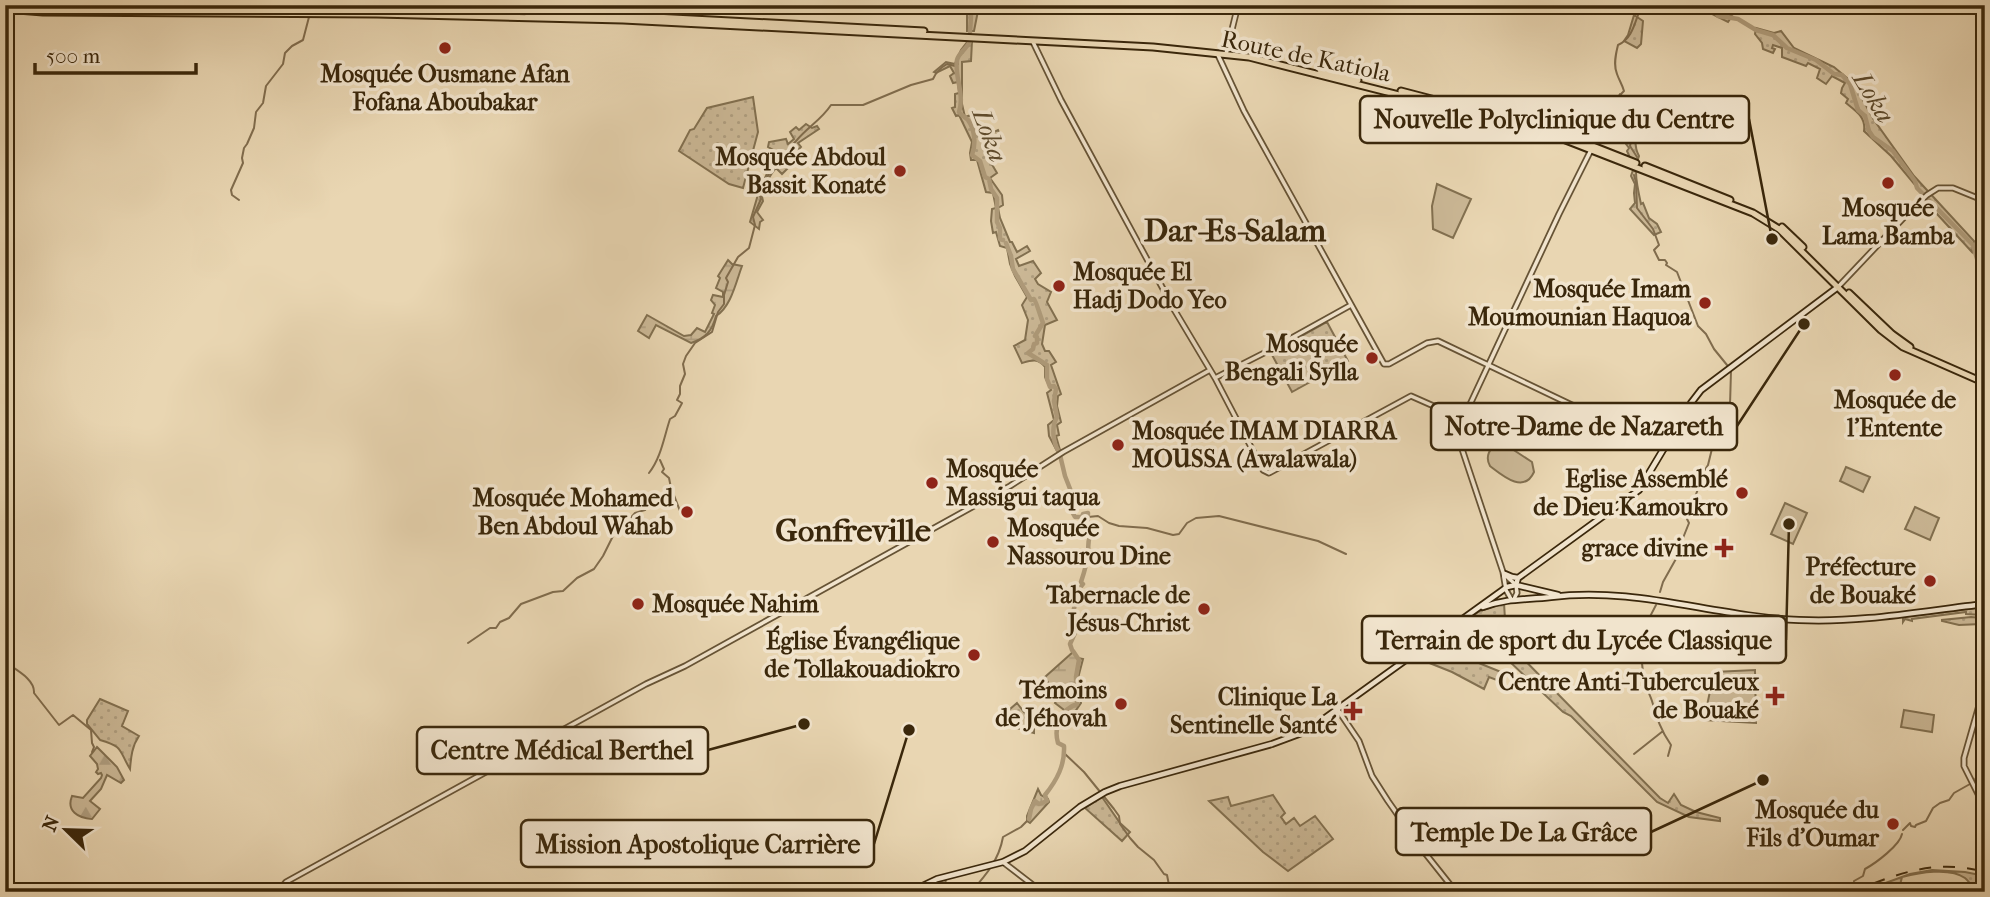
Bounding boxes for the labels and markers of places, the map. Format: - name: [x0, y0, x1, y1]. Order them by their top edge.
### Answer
- marker: Mosquée Ousmane Afan Fofana Aboubakar: [437, 40, 453, 56]
- place label: Mosquée Ousmane Afan Fofana Aboubakar: [320, 60, 571, 116]
- callout: Nouvelle Polyclinique du Centre: [1360, 96, 1749, 143]
- place label: Mosquée Abdoul Bassit Konaté: [715, 143, 886, 199]
- marker: Mosquée Abdoul Bassit Konaté: [892, 163, 908, 179]
- marker: Mosquée Lama Bamba: [1880, 175, 1896, 191]
- place label: Mosquée Lama Bamba: [1822, 194, 1955, 250]
- place label: Mosquée El Hadj Dodo Yeo: [1073, 258, 1227, 314]
- place label: Mosquée Imam Moumounian Haquoa: [1468, 275, 1692, 331]
- marker: Mosquée El Hadj Dodo Yeo: [1051, 278, 1067, 294]
- marker: Mosquée Imam Moumounian Haquoa: [1697, 295, 1713, 311]
- place label: Mosquée Bengali Sylla: [1225, 330, 1359, 386]
- marker: Mosquée Bengali Sylla: [1364, 350, 1380, 366]
- marker: Mosquée de l'Entente: [1887, 367, 1903, 383]
- place label: Mosquée de l'Entente: [1834, 386, 1956, 442]
- callout: Notre-Dame de Nazareth: [1431, 403, 1737, 450]
- place label: Mosquée IMAM DIARRA MOUSSA (Awalawala): [1132, 417, 1398, 473]
- marker: Mosquée IMAM DIARRA MOUSSA (Awalawala): [1110, 437, 1126, 453]
- place label: Mosquée Massigui taqua: [946, 455, 1101, 511]
- place label: Eglise Assemblé de Dieu Kamoukro: [1533, 465, 1728, 521]
- marker: Mosquée Massigui taqua: [924, 475, 940, 491]
- place label: Mosquée Mohamed Ben Abdoul Wahab: [473, 484, 674, 540]
- marker: Eglise Assemblé de Dieu Kamoukro: [1734, 485, 1750, 501]
- marker: Mosquée Mohamed Ben Abdoul Wahab: [679, 504, 695, 520]
- place label: Mosquée Nassourou Dine: [1007, 514, 1171, 570]
- marker: Mosquée Nassourou Dine: [985, 534, 1001, 550]
- place label: grace divine: [1582, 534, 1708, 562]
- marker: grace divine: [1714, 538, 1734, 558]
- place label: Préfecture de Bouaké: [1805, 553, 1916, 609]
- marker: Préfecture de Bouaké: [1922, 573, 1938, 589]
- place label: Tabernacle de Jésus-Christ: [1045, 581, 1190, 637]
- place label: Mosquée Nahim: [652, 590, 820, 618]
- marker: Mosquée Nahim: [630, 596, 646, 612]
- marker: Tabernacle de Jésus-Christ: [1196, 601, 1212, 617]
- callout: Terrain de sport du Lycée Classique: [1362, 616, 1786, 663]
- place label: Église Évangélique de Tollakouadiokro: [764, 625, 960, 683]
- marker: Église Évangélique de Tollakouadiokro: [966, 647, 982, 663]
- place label: Centre Anti-Tuberculeux de Bouaké: [1498, 668, 1759, 724]
- place label: Témoins de Jéhovah: [995, 676, 1108, 732]
- place label: Clinique La Sentinelle Santé: [1170, 683, 1338, 739]
- marker: Centre Anti-Tuberculeux de Bouaké: [1765, 686, 1785, 706]
- marker: Témoins de Jéhovah: [1113, 696, 1129, 712]
- marker: Clinique La Sentinelle Santé: [1343, 701, 1363, 721]
- callout: Centre Médical Berthel: [417, 727, 708, 774]
- place label: Mosquée du Fils d'Oumar: [1745, 796, 1880, 852]
- callout: Temple De La Grâce: [1396, 808, 1651, 855]
- marker: Mosquée du Fils d'Oumar: [1885, 816, 1901, 832]
- callout: Mission Apostolique Carrière: [521, 820, 874, 867]

